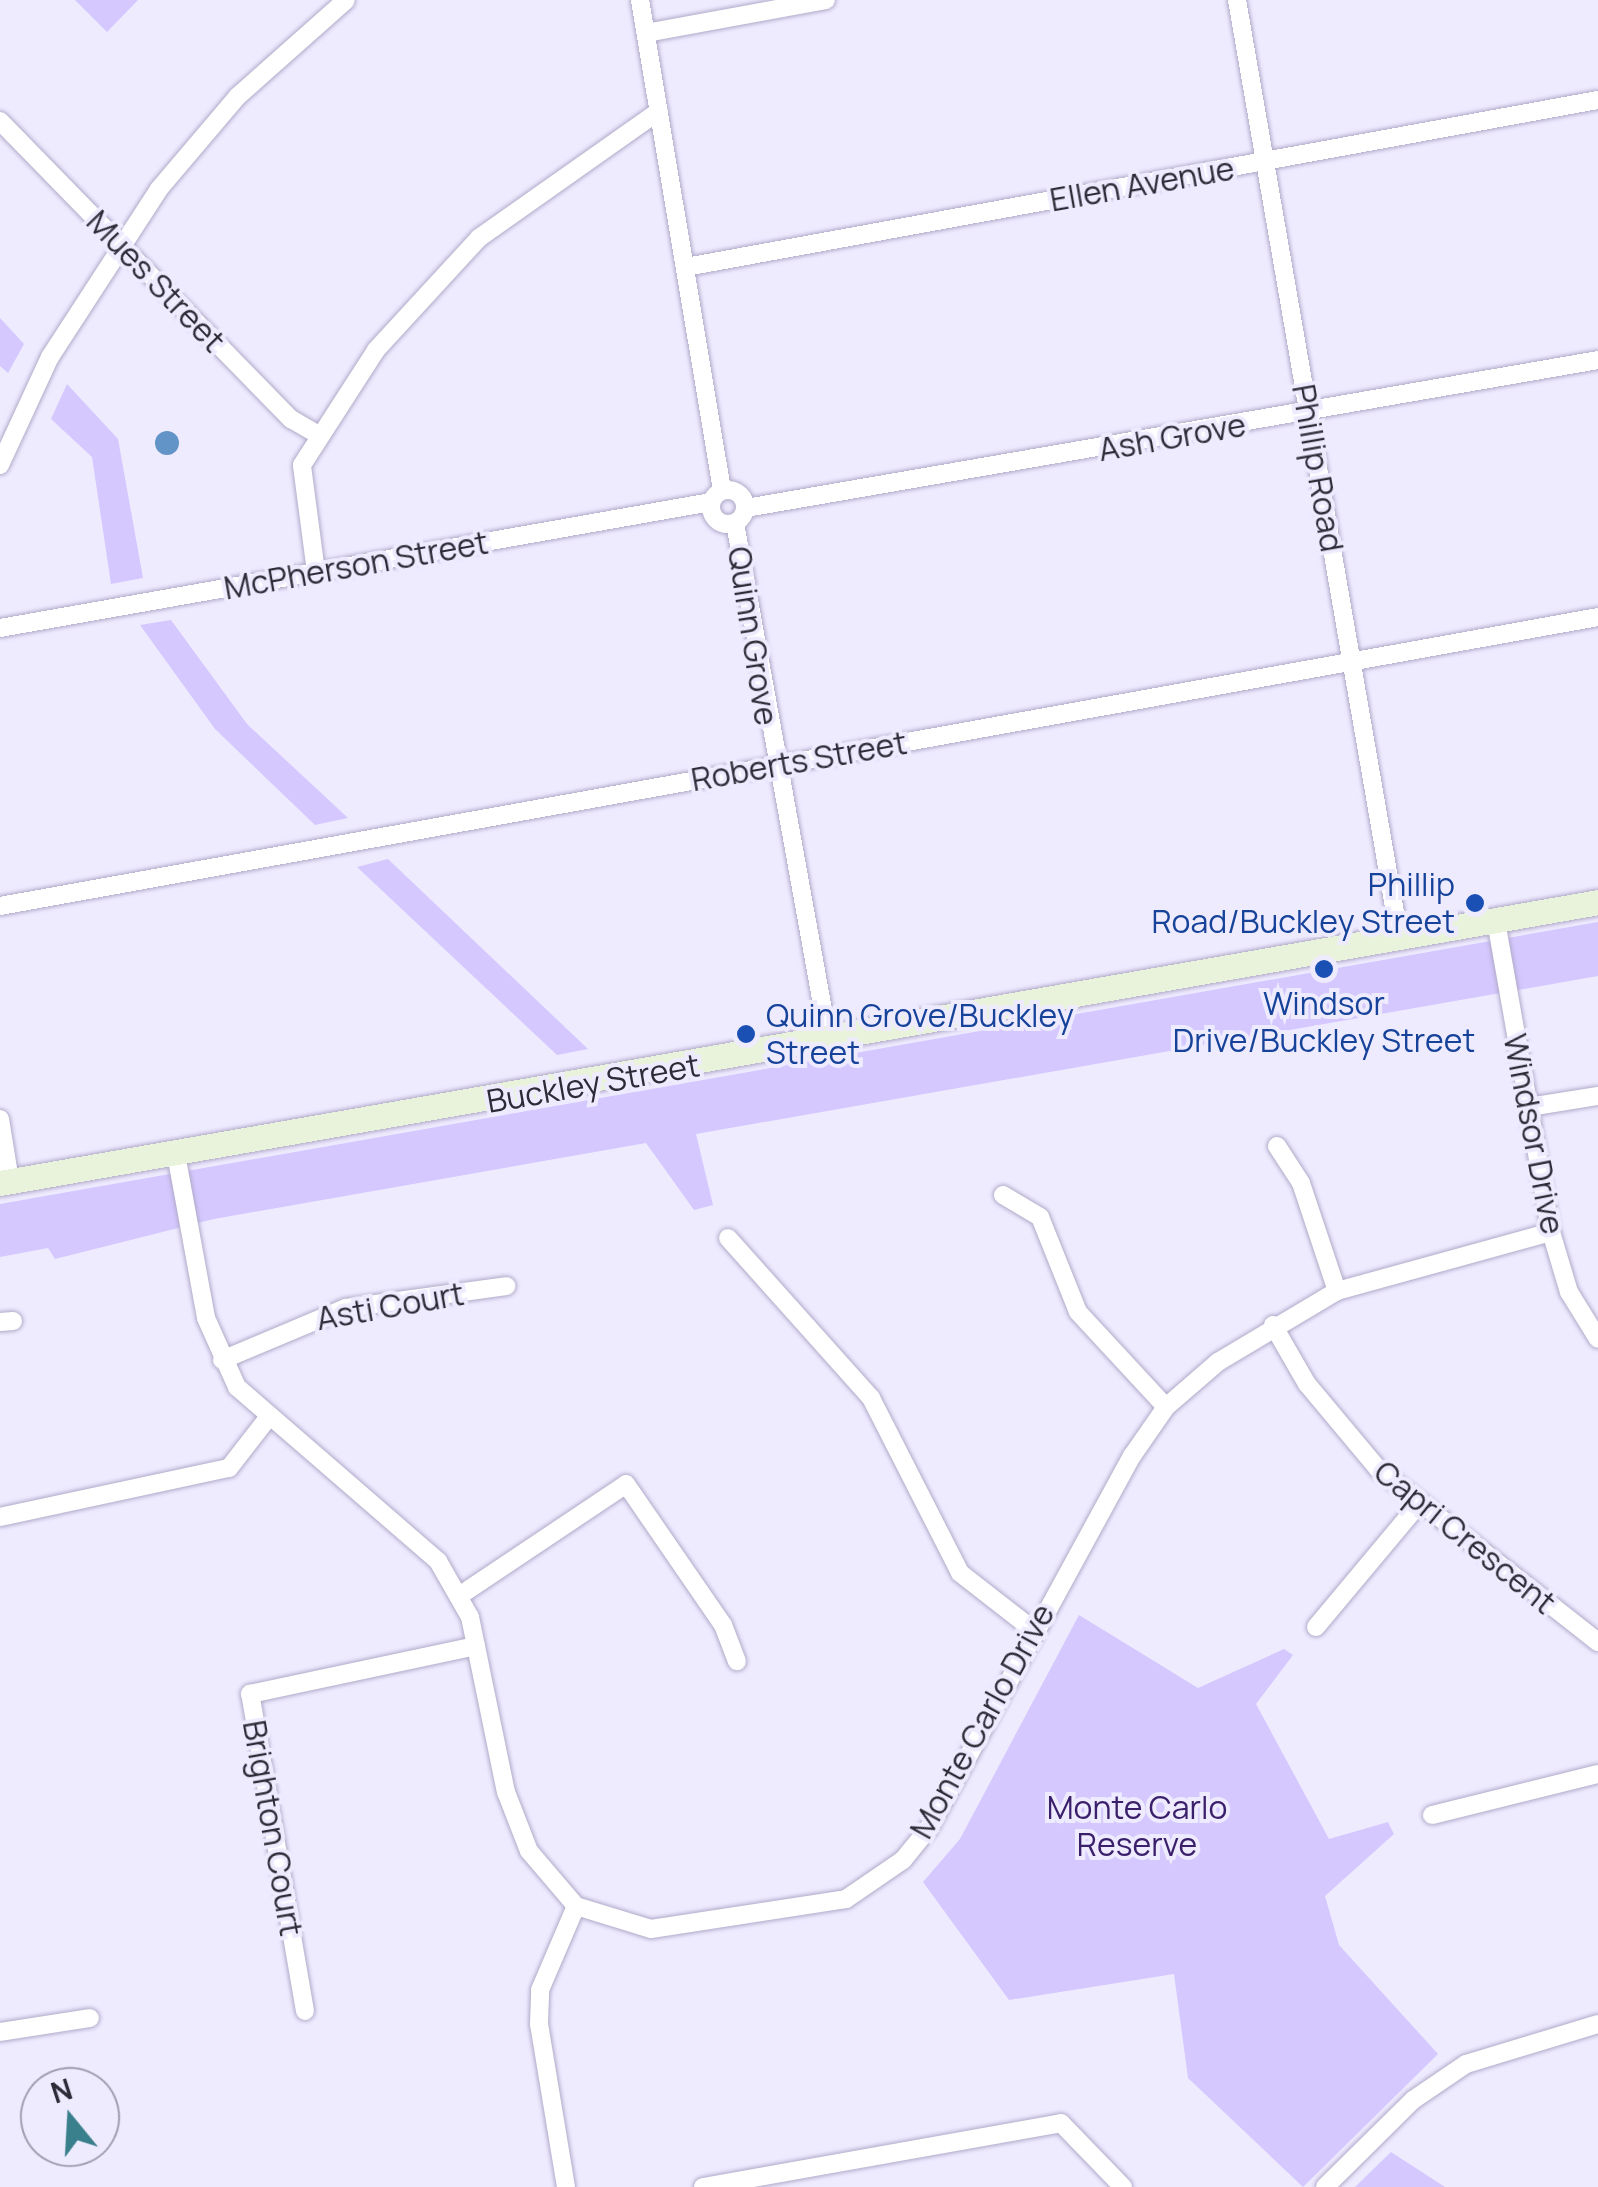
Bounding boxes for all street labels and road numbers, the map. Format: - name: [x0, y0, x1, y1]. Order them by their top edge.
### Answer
- street label: Ellen Avenue: [1047, 149, 1237, 219]
- street label: Mues Street: [79, 202, 233, 360]
- street label: Phillip Road: [1284, 381, 1352, 555]
- street label: Ash Grove: [1095, 405, 1249, 469]
- street label: McPherson Street: [221, 523, 491, 607]
- street label: Quinn Grove: [720, 544, 786, 728]
- street label: Roberts Street: [688, 723, 910, 799]
- street label: Windsor Drive: [1496, 1031, 1572, 1237]
- street label: Buckley Street: [484, 1045, 702, 1121]
- street label: Asti Court: [313, 1274, 467, 1338]
- street label: Capri Crescent: [1367, 1452, 1563, 1622]
- street label: Monte Carlo Drive: [902, 1597, 1062, 1845]
- street label: Brighton Court: [235, 1717, 311, 1939]

